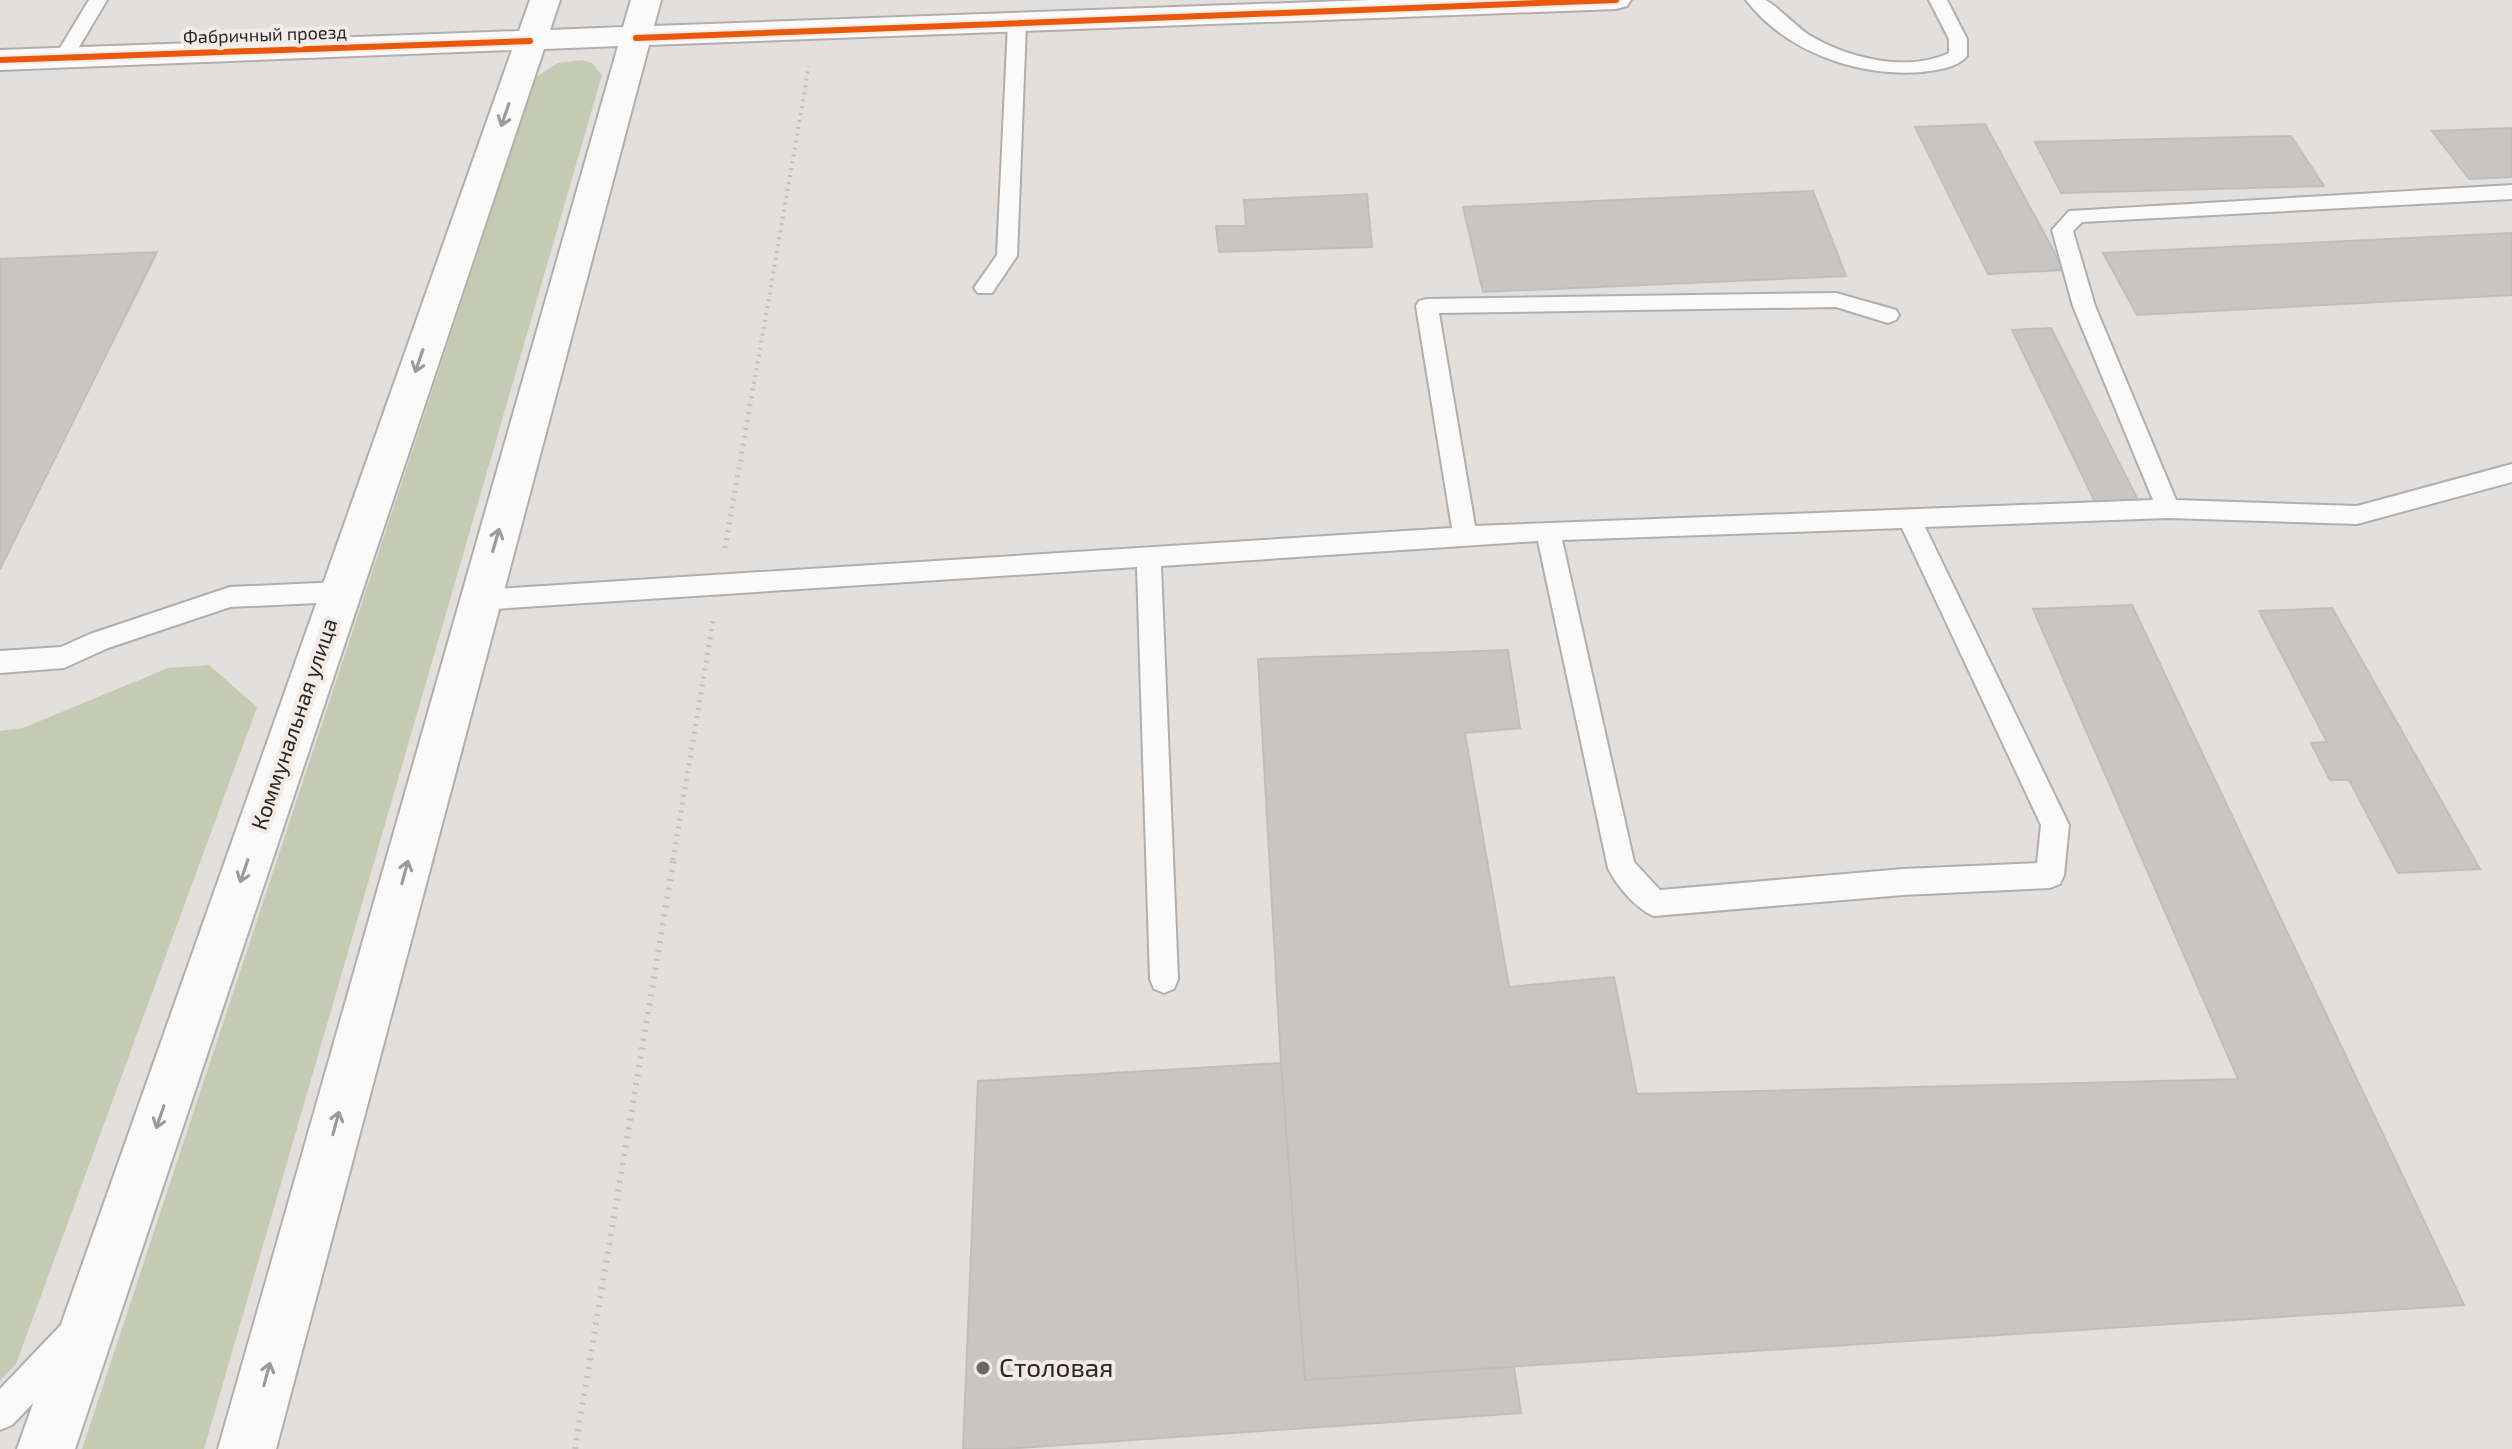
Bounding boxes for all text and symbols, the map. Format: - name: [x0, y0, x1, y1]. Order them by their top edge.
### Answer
- street label: Фабричный проезд: [183, 20, 347, 48]
- one-way arrow: [496, 102, 511, 127]
- one-way arrow: [411, 348, 426, 373]
- one-way arrow: [489, 528, 504, 554]
- street label: Коммунальная улица: [245, 614, 342, 833]
- one-way arrow: [235, 859, 250, 884]
- one-way arrow: [398, 860, 413, 886]
- one-way arrow: [151, 1105, 166, 1130]
- one-way arrow: [329, 1110, 344, 1136]
- place label: Столовая: [999, 1351, 1113, 1382]
- marker: Столовая: [974, 1359, 992, 1377]
- one-way arrow: [261, 1361, 276, 1387]

